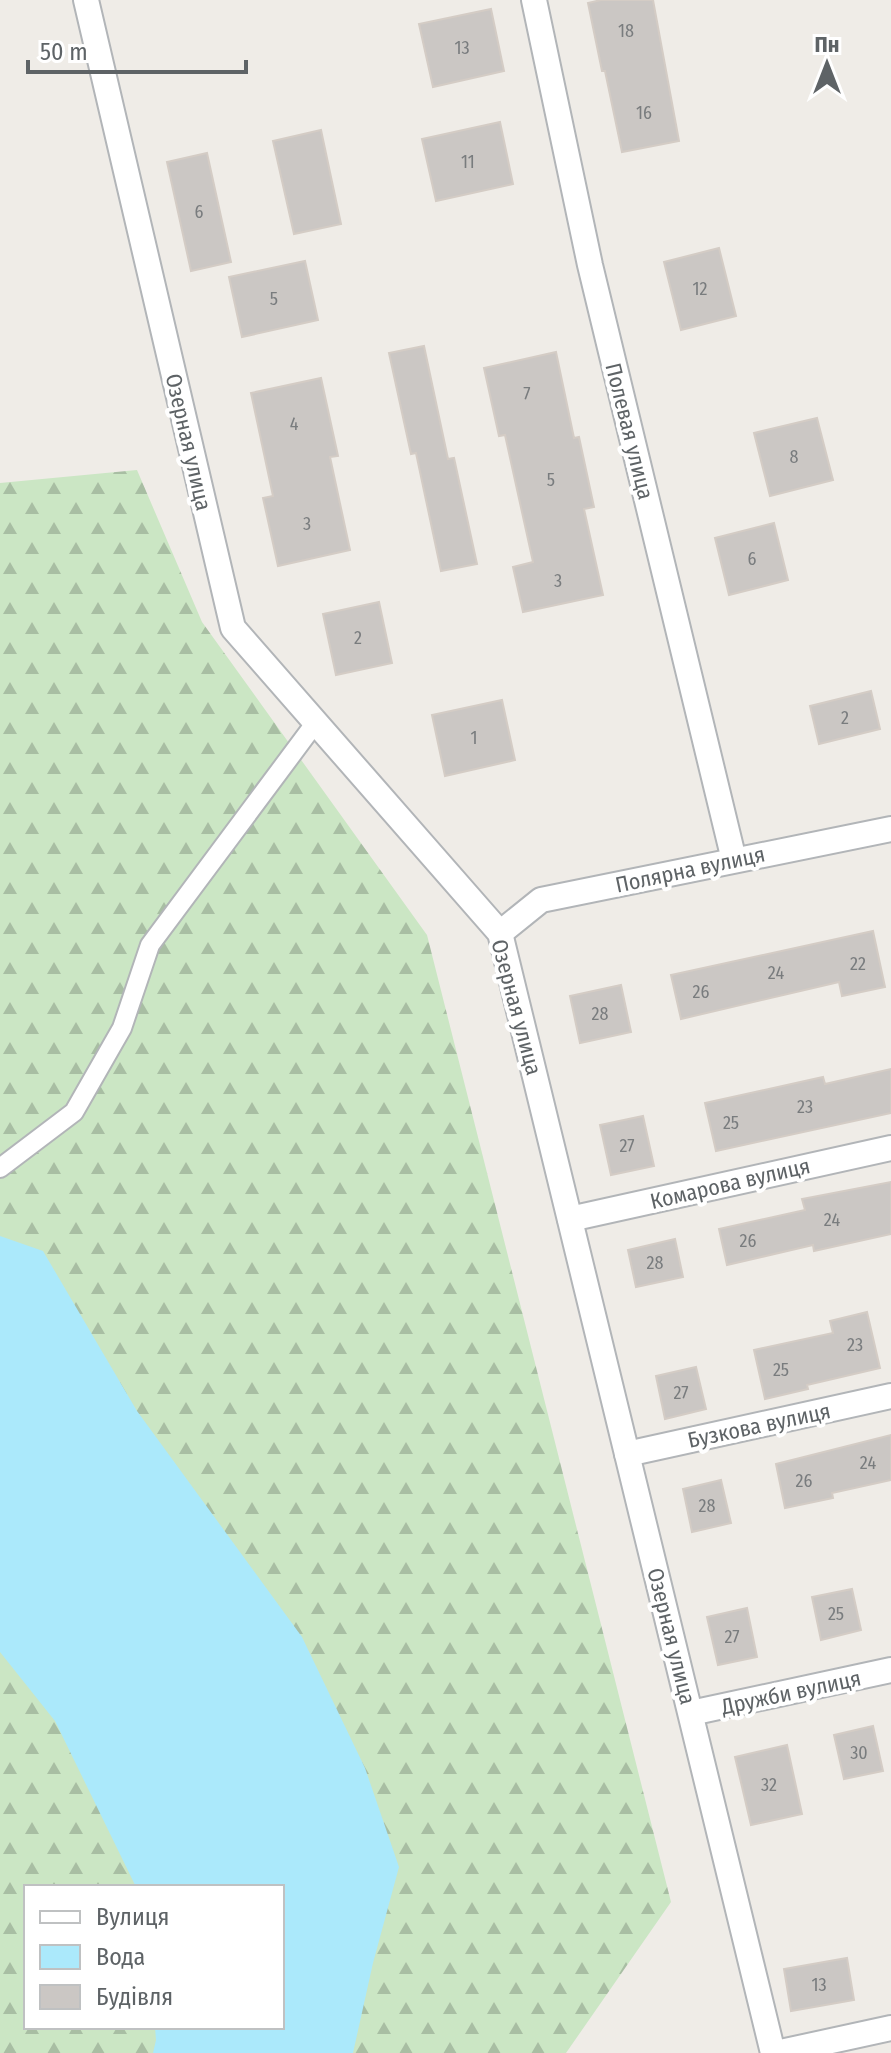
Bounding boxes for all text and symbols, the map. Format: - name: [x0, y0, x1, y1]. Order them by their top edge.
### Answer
- house number: 18: [618, 20, 634, 42]
- scale bar: [28, 24, 246, 74]
- north arrow: [787, 24, 867, 104]
- text: Пн: [815, 31, 839, 58]
- house number: 13: [454, 37, 470, 59]
- text: 50 m: [40, 38, 88, 66]
- house number: 16: [636, 102, 652, 124]
- house number: 11: [461, 151, 475, 173]
- house number: 6: [195, 201, 204, 223]
- house number: 12: [693, 278, 708, 300]
- house number: 5: [270, 288, 278, 310]
- street label: Полевая улица: [600, 360, 660, 502]
- street label: Озерная улица: [160, 371, 217, 513]
- house number: 7: [523, 383, 531, 405]
- house number: 4: [290, 413, 299, 435]
- house number: 8: [790, 446, 799, 468]
- house number: 5: [547, 469, 555, 491]
- house number: 3: [303, 513, 311, 535]
- house number: 6: [748, 548, 757, 570]
- house number: 3: [554, 570, 562, 592]
- house number: 2: [354, 627, 362, 649]
- house number: 2: [841, 707, 849, 729]
- house number: 1: [470, 727, 478, 749]
- street label: Полярна вулиця: [613, 840, 767, 899]
- street label: Озерная улица: [485, 936, 548, 1078]
- house number: 22: [850, 953, 866, 975]
- house number: 24: [768, 962, 784, 984]
- house number: 26: [693, 981, 710, 1003]
- house number: 28: [592, 1003, 608, 1025]
- house number: 23: [797, 1096, 813, 1118]
- house number: 25: [723, 1112, 739, 1134]
- house number: 27: [619, 1135, 635, 1157]
- street label: Комарова вулиця: [648, 1152, 813, 1215]
- house number: 24: [824, 1209, 840, 1231]
- house number: 26: [740, 1230, 757, 1252]
- house number: 28: [647, 1252, 663, 1274]
- house number: 23: [847, 1334, 863, 1356]
- house number: 25: [773, 1359, 789, 1381]
- house number: 27: [673, 1382, 689, 1404]
- street label: Бузкова вулиця: [685, 1397, 833, 1454]
- house number: 24: [860, 1452, 876, 1474]
- house number: 26: [796, 1470, 813, 1492]
- house number: 28: [699, 1495, 715, 1517]
- street label: Озерная улица: [642, 1565, 701, 1707]
- house number: 25: [828, 1603, 844, 1625]
- house number: 27: [724, 1626, 740, 1648]
- street label: Дружби вулиця: [718, 1665, 863, 1721]
- house number: 30: [850, 1742, 868, 1764]
- house number: 32: [761, 1774, 777, 1796]
- legend: [24, 1885, 284, 2029]
- text: Вулиця: [96, 1903, 169, 1931]
- text: Вода: [96, 1943, 145, 1971]
- house number: 13: [811, 1974, 827, 1996]
- text: Будівля: [96, 1983, 173, 2011]

